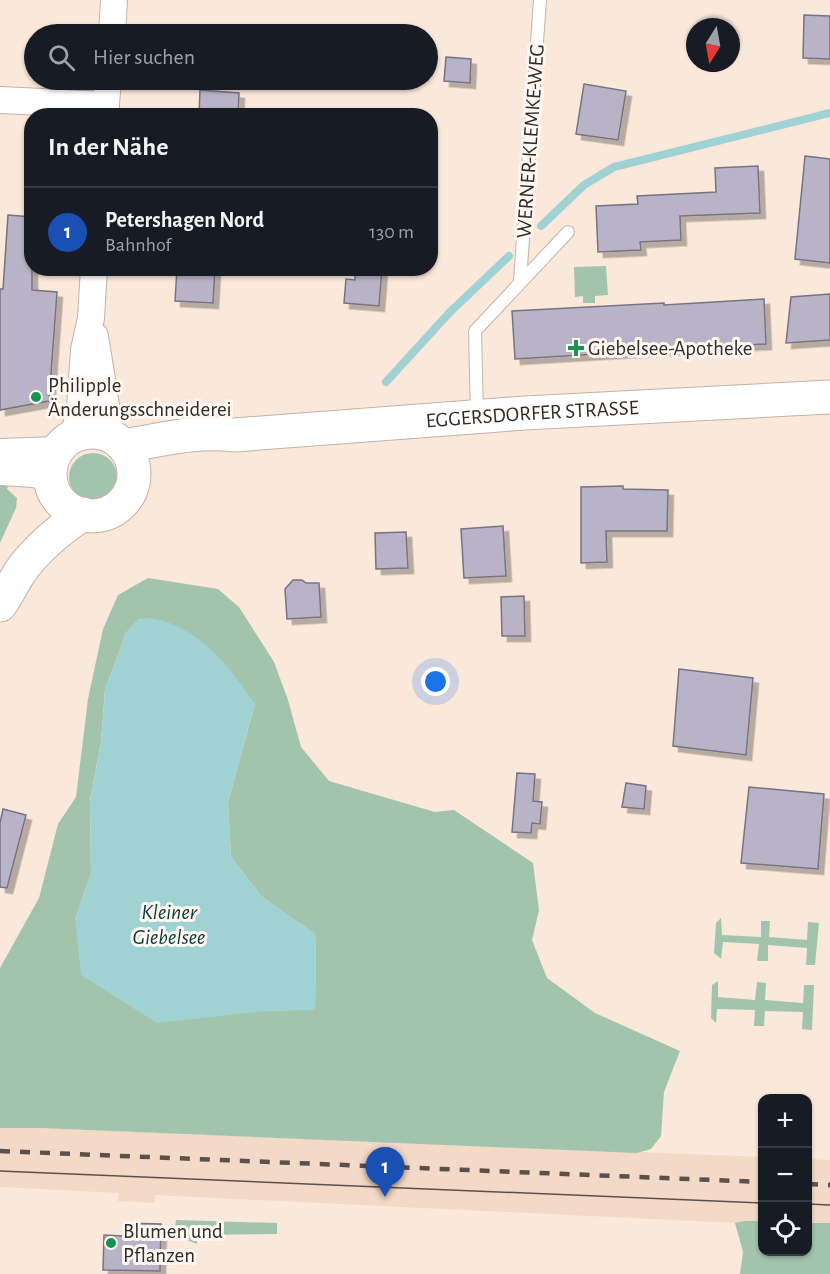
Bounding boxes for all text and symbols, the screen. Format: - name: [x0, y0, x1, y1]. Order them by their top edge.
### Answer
- north arrow: [686, 18, 740, 72]
- search box: [24, 24, 438, 90]
- icon: search: [45, 41, 78, 74]
- street label: WERNER-KLEMKE-WEG: [513, 43, 548, 239]
- text: Hier suchen: [93, 46, 195, 68]
- text: In der Nähe: [48, 134, 168, 160]
- text: Petershagen Nord: [105, 209, 264, 231]
- text: 1: [64, 222, 71, 242]
- text: 130 m: [369, 222, 414, 242]
- text: Bahnhof: [105, 235, 171, 255]
- place label: Giebelsee-Apotheke: [588, 338, 753, 359]
- marker: Giebelsee-Apotheke: [569, 341, 583, 355]
- place label: Philipple Änderungsschneiderei: [48, 375, 232, 420]
- marker: Philipple Änderungsschneiderei: [29, 390, 43, 404]
- street label: EGGERSDORFER STRASSE: [425, 397, 639, 431]
- your location: [421, 667, 450, 696]
- water label: Kleiner Giebelsee: [133, 901, 205, 948]
- map controls: [758, 1094, 812, 1256]
- button: +: [758, 1094, 812, 1148]
- pin: 1: [366, 1148, 404, 1197]
- button: −: [758, 1148, 812, 1202]
- button: locate: [758, 1202, 812, 1256]
- place label: Blumen und Pflanzen: [123, 1221, 223, 1266]
- marker: Blumen und Pflanzen: [104, 1236, 118, 1250]

